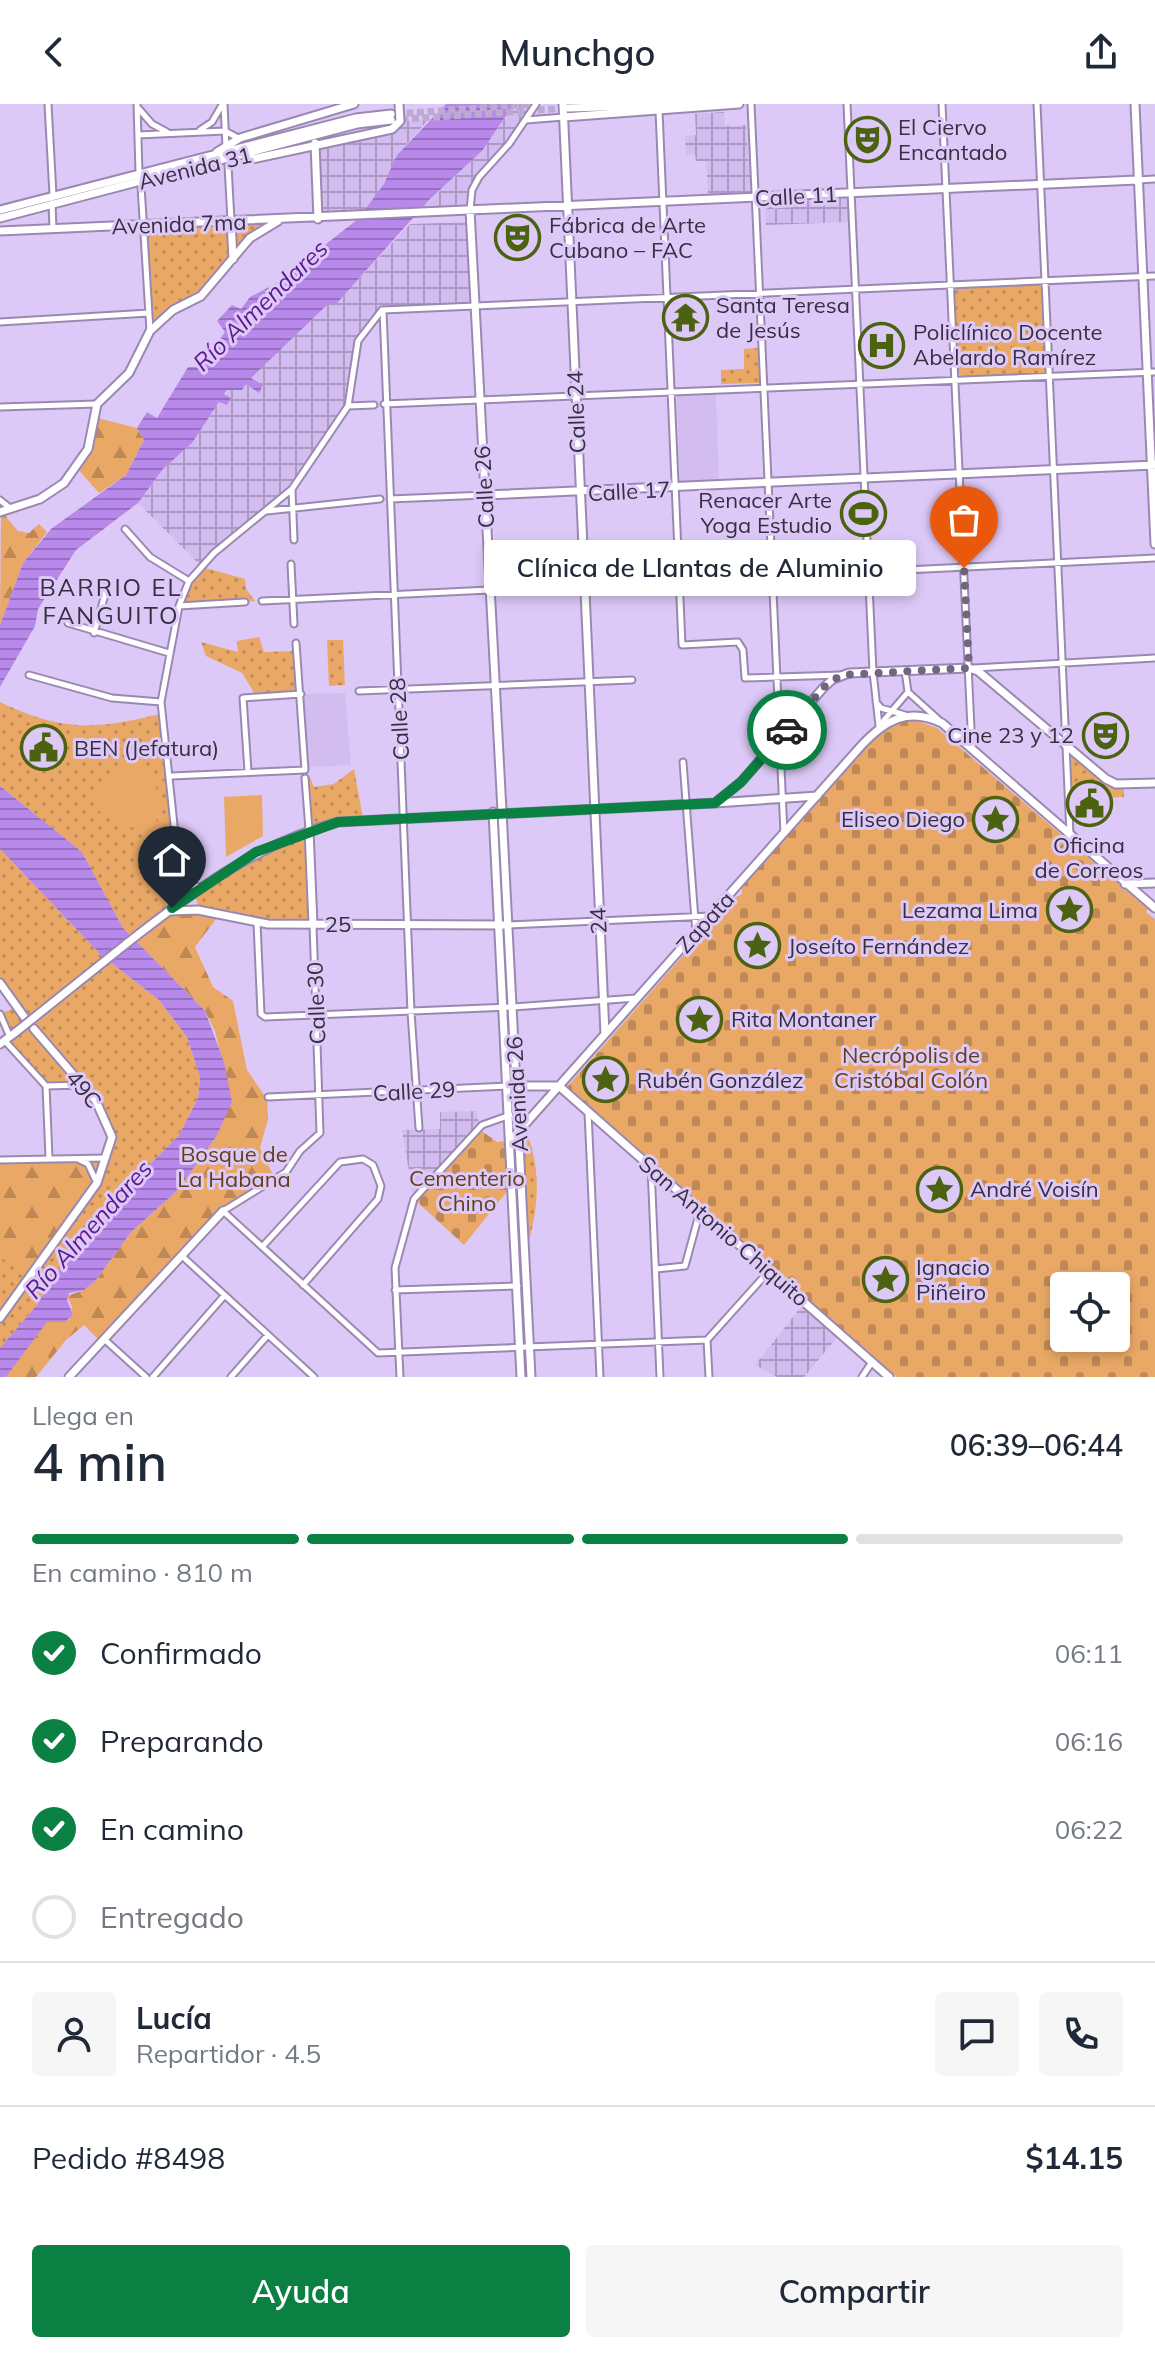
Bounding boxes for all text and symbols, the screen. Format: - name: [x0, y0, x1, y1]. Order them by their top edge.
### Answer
- icon: back: [32, 30, 76, 74]
- text: Munchgo: [500, 30, 655, 75]
- icon: share: [1079, 30, 1123, 74]
- place label: El Ciervo Encantado: [898, 113, 1007, 166]
- theatre icon: El Ciervo Encantado: [843, 116, 891, 164]
- street label: Avenida 31: [135, 140, 255, 196]
- street label: Calle 11: [754, 180, 838, 212]
- street label: Avenida 7ma: [111, 208, 247, 240]
- place label: Fábrica de Arte Cubano – FAC: [549, 211, 706, 264]
- theatre icon: Fábrica de Arte Cubano – FAC: [494, 214, 542, 262]
- water label: Río Almendares: [186, 233, 334, 377]
- place label: Santa Teresa de Jesús: [716, 291, 850, 344]
- temple icon: Santa Teresa de Jesús: [661, 294, 709, 342]
- place label: Policlínico Docente Abelardo Ramírez: [913, 318, 1102, 371]
- hospital icon: Policlínico Docente Abelardo Ramírez: [858, 321, 906, 369]
- street label: Calle 24: [561, 370, 591, 454]
- street label: Calle 26: [468, 445, 500, 529]
- street label: Calle 17: [587, 475, 671, 507]
- place label: Renacer Arte Yoga Estudio: [698, 486, 832, 539]
- pin: [930, 486, 998, 568]
- sports icon: Renacer Arte Yoga Estudio: [839, 489, 887, 537]
- icon: bag: [942, 498, 986, 542]
- callout: Clínica de Llantas de Aluminio: [484, 540, 916, 596]
- text: Clínica de Llantas de Aluminio: [516, 551, 884, 584]
- district label: BARRIO EL FANGUITO: [39, 572, 183, 630]
- street label: Calle 28: [383, 677, 415, 761]
- courier: [747, 690, 827, 770]
- icon: car: [765, 708, 809, 752]
- theatre icon: Cine 23 y 12: [1081, 711, 1129, 759]
- place label: Cine 23 y 12: [947, 721, 1074, 749]
- public building icon: BEN (Jefatura): [19, 724, 67, 772]
- place label: BEN (Jefatura): [74, 734, 219, 762]
- public building icon: Oficina de Correos: [1065, 780, 1113, 828]
- place icon: Eliseo Diego: [972, 795, 1020, 843]
- place label: Eliseo Diego: [841, 805, 965, 833]
- pin: [138, 826, 206, 908]
- place label: Oficina de Correos: [1034, 831, 1144, 884]
- icon: home: [150, 838, 194, 882]
- street label: Zapata: [670, 885, 740, 959]
- place icon: Lezama Lima: [1045, 886, 1093, 934]
- place label: Lezama Lima: [902, 896, 1038, 924]
- street label: 24: [583, 907, 613, 935]
- street label: 25: [325, 910, 351, 938]
- place icon: Joseíto Fernández: [733, 922, 781, 970]
- place label: Joseíto Fernández: [788, 932, 969, 960]
- street label: Calle 30: [301, 961, 331, 1045]
- place icon: Rita Montaner: [676, 995, 724, 1043]
- place label: Rita Montaner: [731, 1005, 876, 1033]
- street label: Avenida 26: [500, 1035, 534, 1153]
- park label: Necrópolis de Cristóbal Colón: [834, 1041, 988, 1094]
- place icon: Rubén González: [582, 1056, 630, 1104]
- street label: 49C: [60, 1064, 108, 1114]
- place label: Rubén González: [637, 1066, 803, 1094]
- street label: Calle 29: [372, 1075, 456, 1107]
- park label: Bosque de La Habana: [177, 1140, 291, 1193]
- street label: San Antonio Chiquito: [633, 1150, 815, 1312]
- water label: Río Almendares: [18, 1154, 158, 1304]
- park label: Cementerio Chino: [409, 1164, 525, 1217]
- place icon: André Voisín: [915, 1165, 963, 1213]
- place label: André Voisín: [970, 1175, 1099, 1203]
- place label: Ignacio Piñeiro: [916, 1253, 990, 1306]
- place icon: Ignacio Piñeiro: [861, 1256, 909, 1304]
- map controls: [1050, 1272, 1130, 1352]
- button: locate: [1050, 1272, 1130, 1352]
- text: Llega en: [32, 1399, 134, 1432]
- text: 06:39–06:44: [950, 1426, 1123, 1464]
- text: 4 min: [32, 1429, 167, 1494]
- text: En camino · 810 m: [32, 1556, 253, 1589]
- icon: check: [32, 1631, 76, 1675]
- text: Confirmado: [100, 1634, 262, 1672]
- text: 06:11: [1055, 1637, 1123, 1670]
- icon: check: [32, 1719, 76, 1763]
- text: Preparando: [100, 1722, 264, 1760]
- text: 06:16: [1055, 1725, 1123, 1758]
- icon: check: [32, 1807, 76, 1851]
- text: En camino: [100, 1810, 244, 1848]
- text: 06:22: [1055, 1813, 1123, 1846]
- text: Entregado: [100, 1898, 244, 1936]
- button: person: [32, 1992, 116, 2076]
- button: chat: [935, 1992, 1019, 2076]
- button: phone: [1039, 1992, 1123, 2076]
- text: Lucía: [136, 1999, 212, 2037]
- text: Repartidor · 4.5: [136, 2037, 321, 2070]
- text: Pedido #8498: [32, 2139, 225, 2177]
- text: $14.15: [1026, 2139, 1123, 2177]
- button: Ayuda: [32, 2245, 570, 2337]
- button: Compartir: [586, 2245, 1123, 2337]

